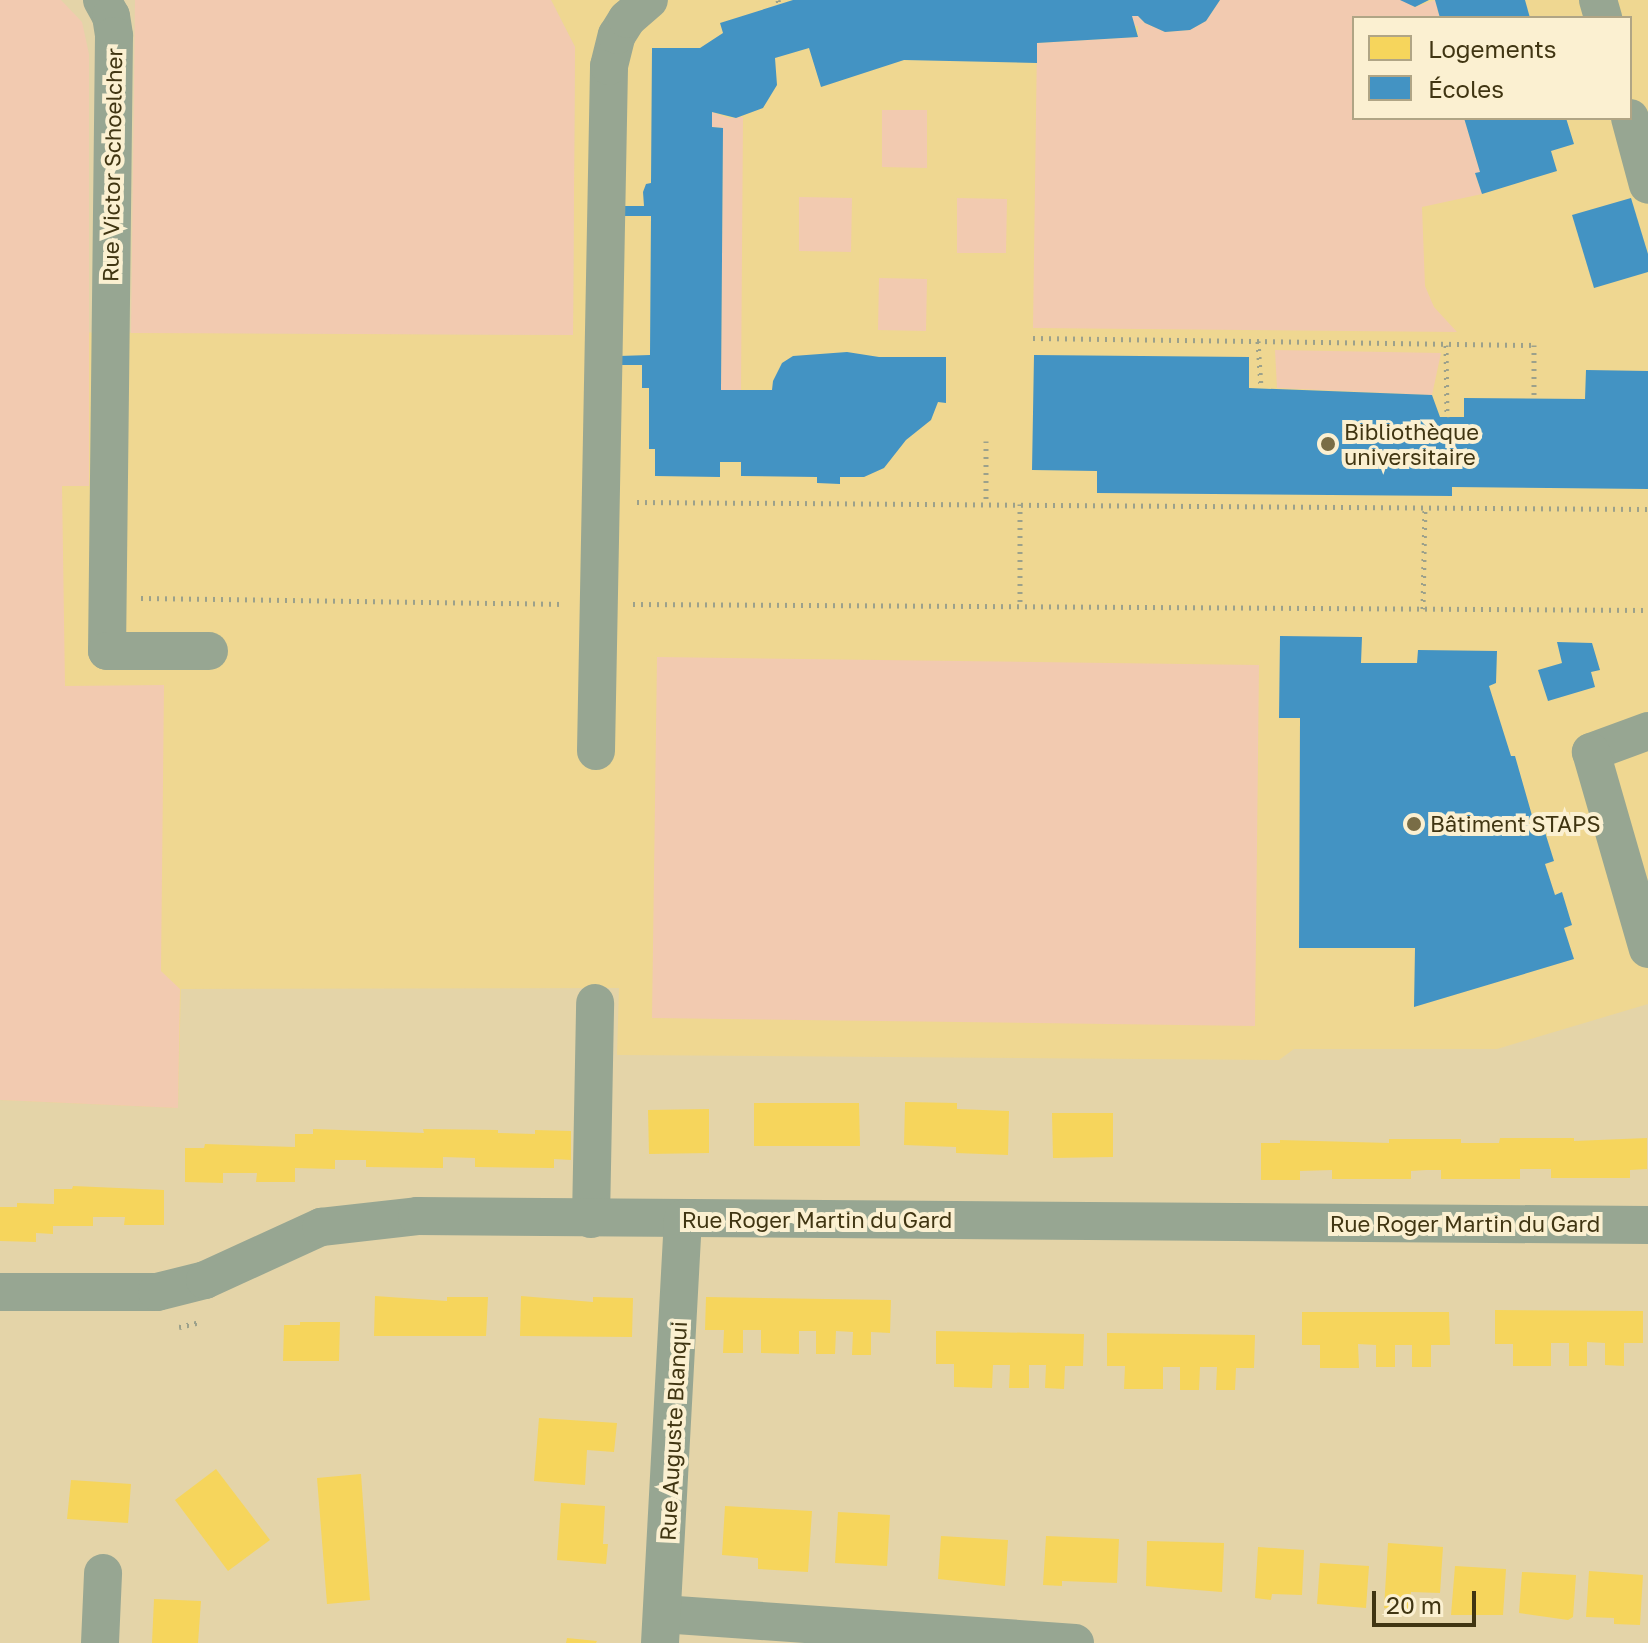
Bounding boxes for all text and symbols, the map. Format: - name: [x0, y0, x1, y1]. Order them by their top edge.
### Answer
- legend: [1352, 16, 1632, 120]
- text: Logements: [1428, 34, 1557, 63]
- street label: Rue Victor Schoelcher: [97, 48, 127, 282]
- text: Écoles: [1428, 74, 1504, 103]
- place label: Bibliothèque universitaire: [1344, 418, 1479, 470]
- marker: Bibliothèque universitaire: [1319, 435, 1337, 453]
- place label: Bâtiment STAPS: [1430, 811, 1600, 837]
- marker: Bâtiment STAPS: [1405, 815, 1423, 833]
- street label: Rue Roger Martin du Gard: [682, 1207, 952, 1233]
- street label: Rue Roger Martin du Gard: [1330, 1211, 1600, 1237]
- street label: Rue Auguste Blanqui: [654, 1321, 692, 1541]
- scale bar: [1376, 1575, 1480, 1625]
- text: 20 m: [1386, 1590, 1442, 1619]

